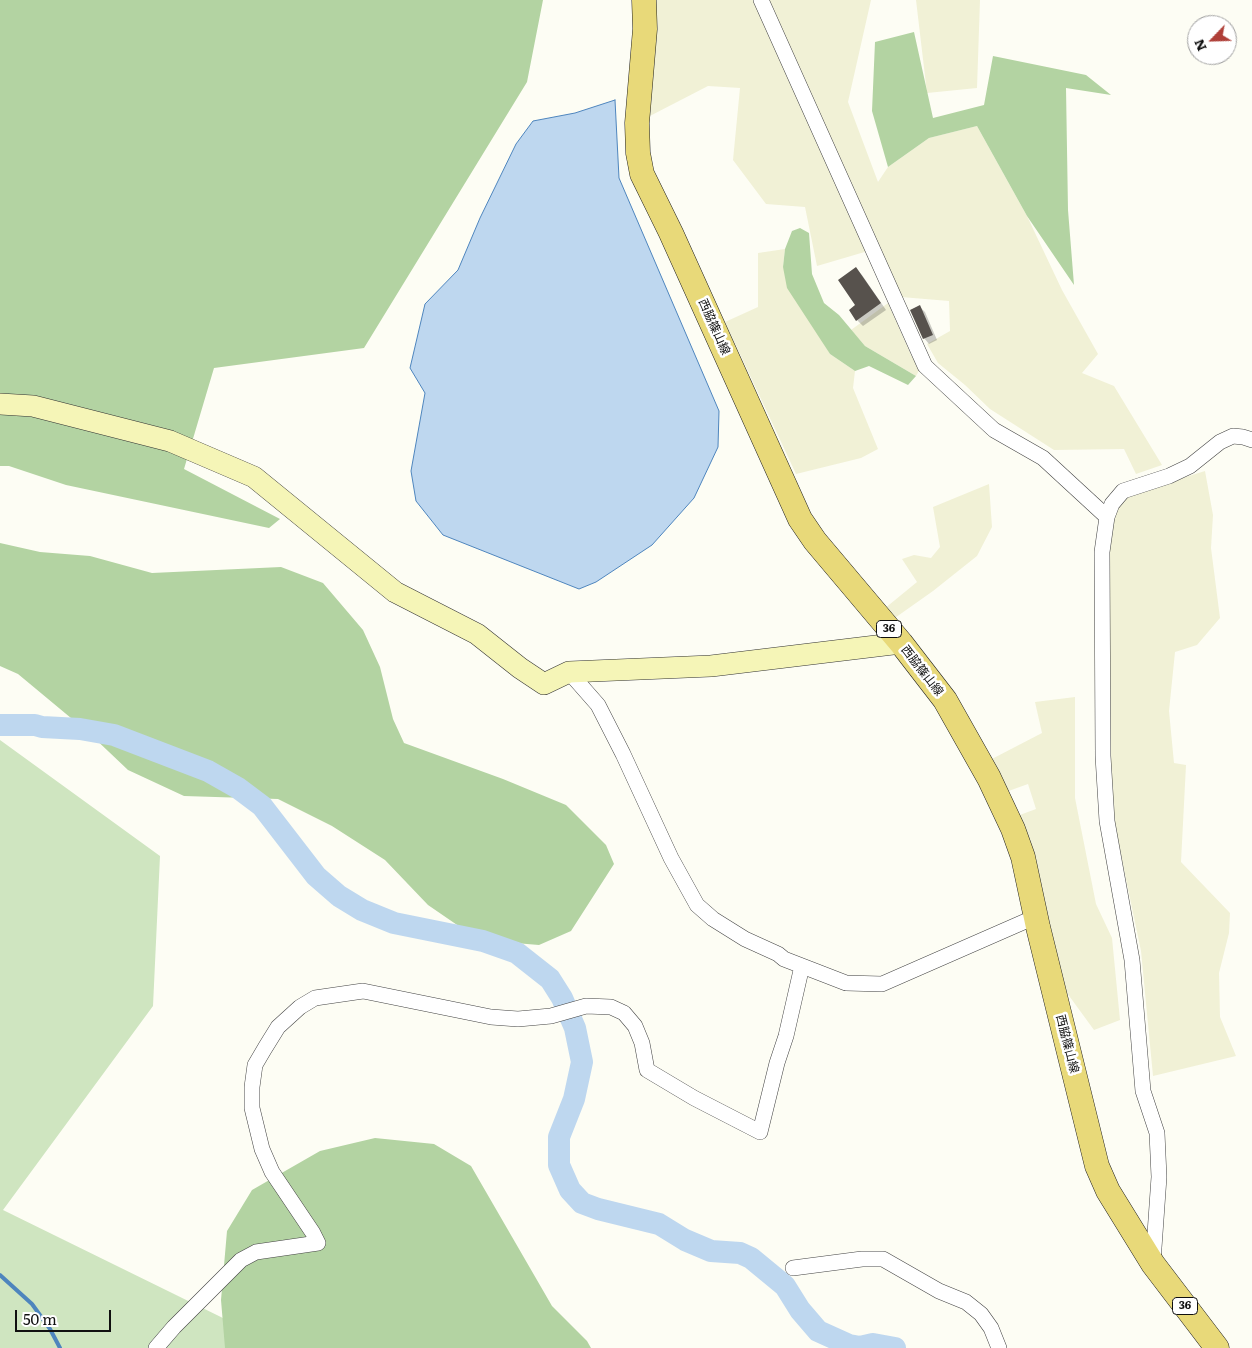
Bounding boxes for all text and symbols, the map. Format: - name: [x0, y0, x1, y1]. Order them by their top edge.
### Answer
- north arrow: [1187, 15, 1237, 65]
- text: N: [1188, 36, 1211, 55]
- street label: 西脇篠山線: [695, 297, 733, 357]
- road number: 36: [876, 620, 902, 638]
- street label: 西脇篠山線: [898, 643, 946, 699]
- street label: 西脇篠山線: [1053, 1013, 1081, 1075]
- road number: 36: [1172, 1298, 1198, 1314]
- scale bar: [18, 1300, 114, 1332]
- text: 50 m: [23, 1307, 57, 1330]

